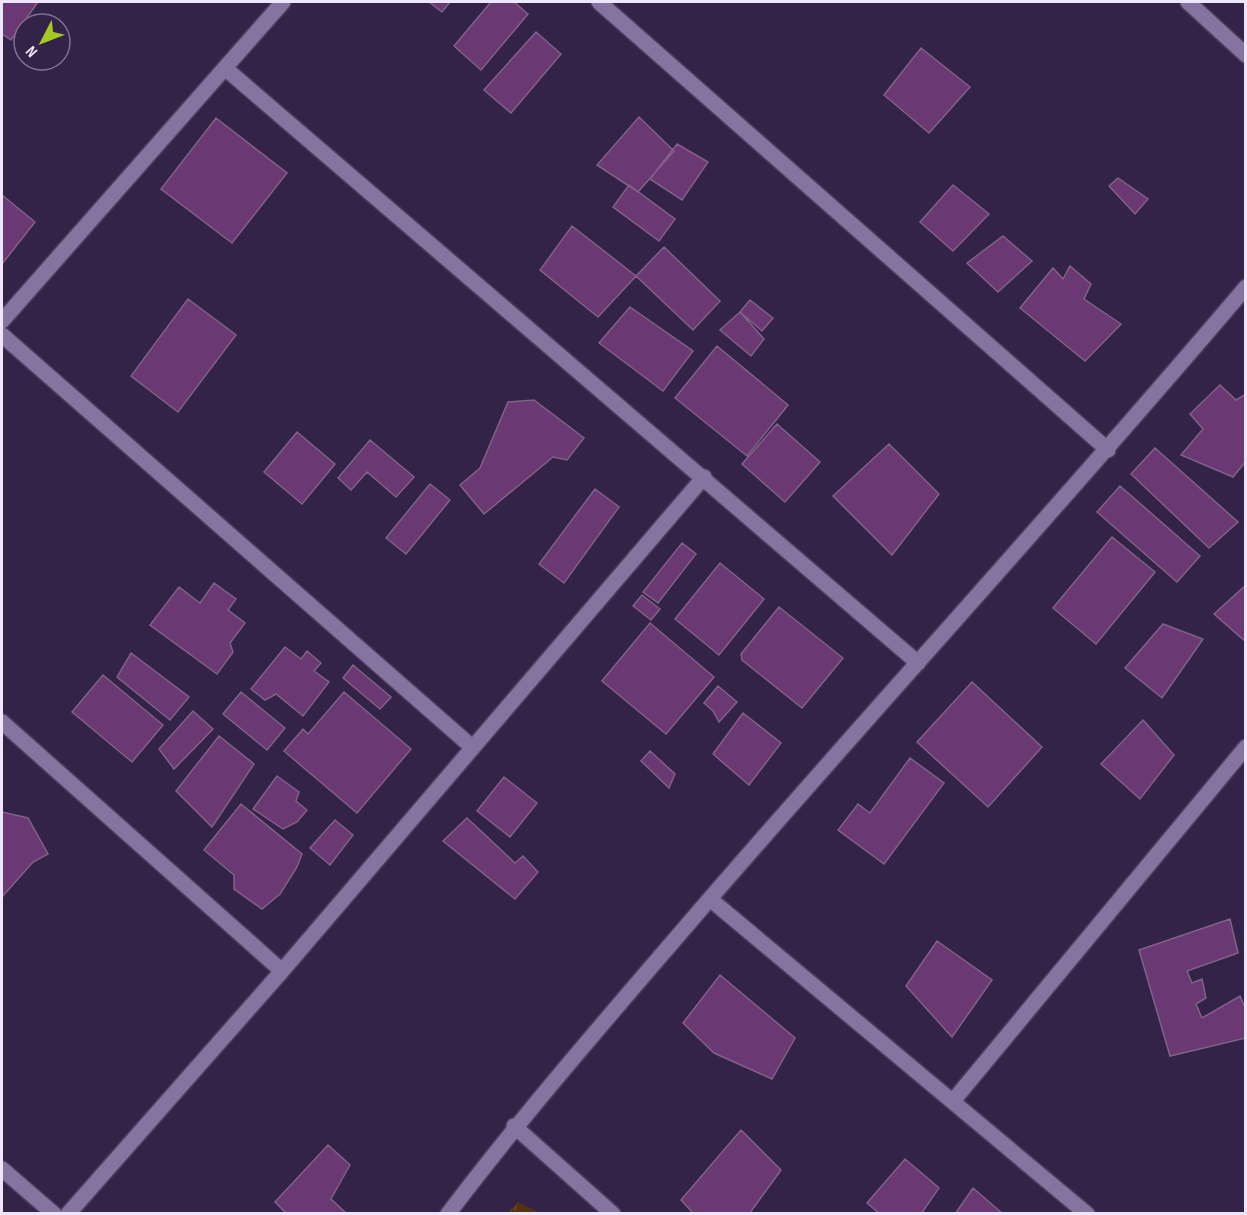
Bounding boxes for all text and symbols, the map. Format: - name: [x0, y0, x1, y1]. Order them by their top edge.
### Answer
- north arrow: [12, 12, 72, 72]
- text: N: [22, 42, 42, 61]

